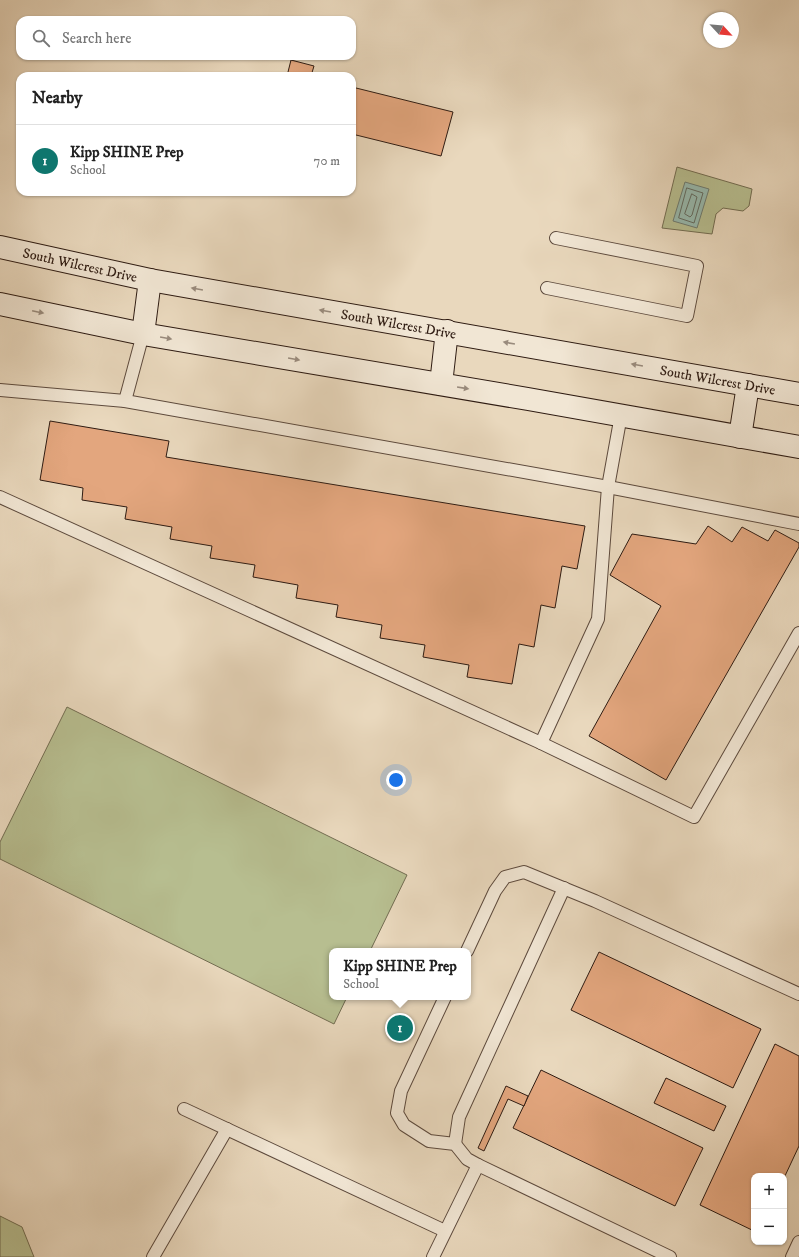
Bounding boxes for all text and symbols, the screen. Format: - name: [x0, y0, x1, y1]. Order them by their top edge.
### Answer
- north arrow: [703, 12, 739, 48]
- search box: [16, 16, 356, 60]
- icon: search: [30, 27, 52, 49]
- text: Search here: [62, 29, 131, 48]
- text: Nearby: [32, 87, 82, 109]
- text: Kipp SHINE Prep: [70, 143, 184, 162]
- text: 1: [43, 153, 47, 169]
- text: 70 m: [314, 153, 340, 169]
- text: School: [70, 162, 106, 178]
- street label: South Wilcrest Drive: [21, 244, 139, 287]
- one-way arrow: [191, 285, 203, 291]
- street label: South Wilcrest Drive: [339, 306, 458, 344]
- one-way arrow: [319, 308, 331, 314]
- one-way arrow: [32, 309, 44, 315]
- one-way arrow: [159, 335, 172, 341]
- one-way arrow: [502, 339, 515, 345]
- one-way arrow: [288, 357, 300, 363]
- one-way arrow: [630, 362, 643, 368]
- street label: South Wilcrest Drive: [658, 362, 777, 400]
- one-way arrow: [457, 385, 469, 391]
- your location: [386, 770, 406, 790]
- popup: [329, 948, 471, 1000]
- text: Kipp SHINE Prep: [343, 957, 457, 976]
- text: School: [343, 976, 379, 992]
- pin: 1: [387, 1013, 413, 1043]
- map controls: [751, 1173, 787, 1245]
- button: +: [751, 1173, 787, 1209]
- button: −: [751, 1209, 787, 1245]

